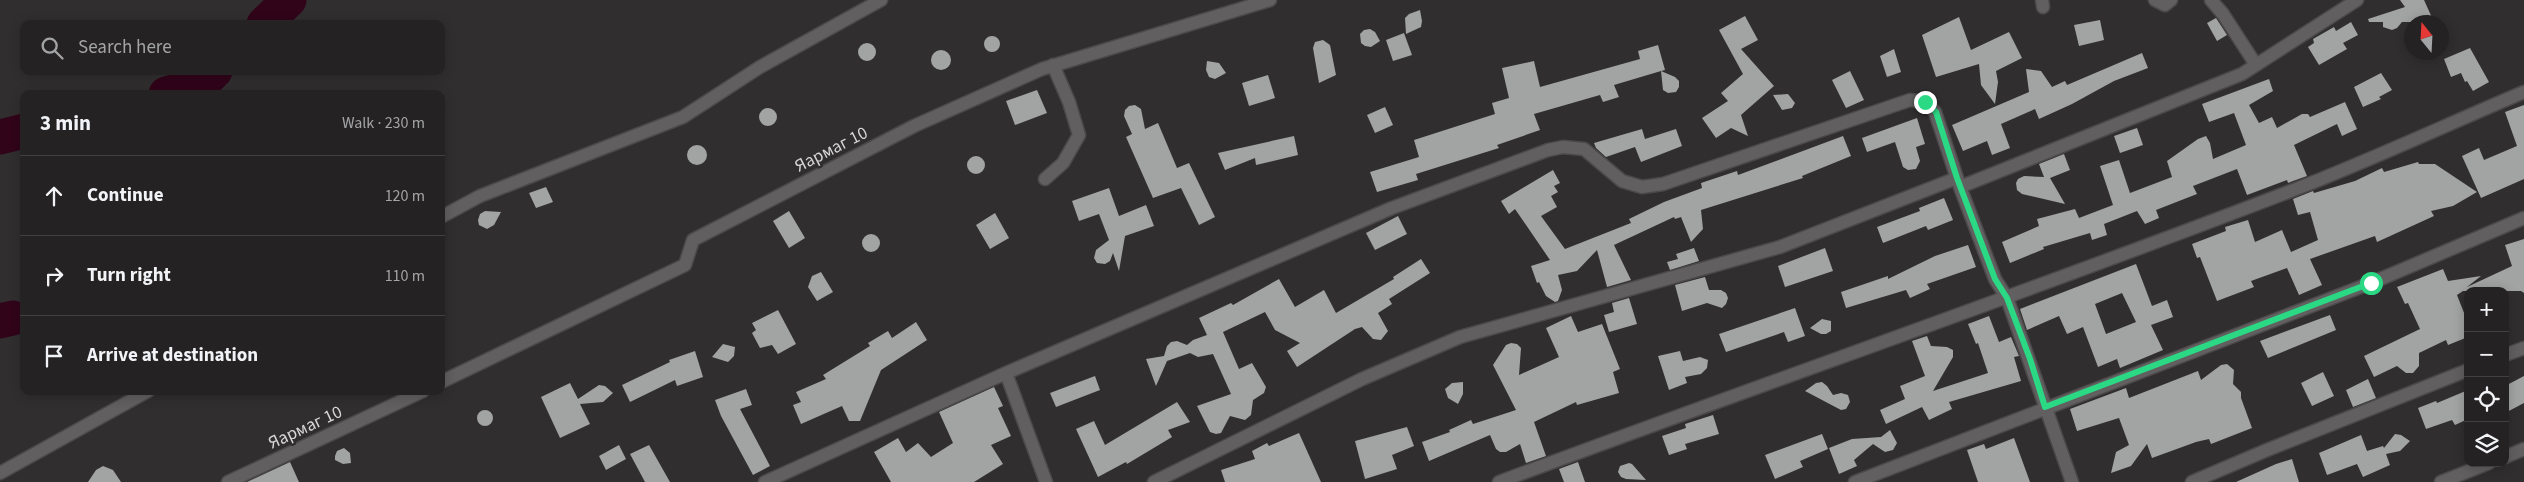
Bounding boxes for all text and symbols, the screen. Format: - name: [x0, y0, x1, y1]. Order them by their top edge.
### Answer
- north arrow: [2404, 15, 2449, 60]
- search box: [20, 20, 445, 75]
- icon: search: [38, 34, 66, 62]
- text: Search here: [78, 34, 172, 61]
- route end: [1914, 91, 1937, 114]
- text: 3 min: [40, 108, 91, 138]
- text: Walk · 230 m: [342, 112, 425, 134]
- street label: Яармаг 10: [790, 120, 872, 178]
- icon: ahead: [40, 182, 68, 210]
- text: Continue: [87, 182, 164, 209]
- text: 120 m: [385, 185, 425, 207]
- icon: right: [40, 262, 68, 290]
- text: Turn right: [87, 262, 171, 289]
- text: 110 m: [385, 265, 425, 287]
- route start: [2360, 272, 2383, 295]
- map controls: [2464, 287, 2509, 467]
- button: +: [2464, 287, 2509, 332]
- button: −: [2464, 332, 2509, 377]
- icon: arrive: [40, 342, 68, 370]
- text: Arrive at destination: [87, 342, 258, 369]
- button: locate: [2464, 377, 2509, 422]
- street label: Яармаг 10: [264, 399, 346, 455]
- button: layers: [2464, 422, 2509, 467]

